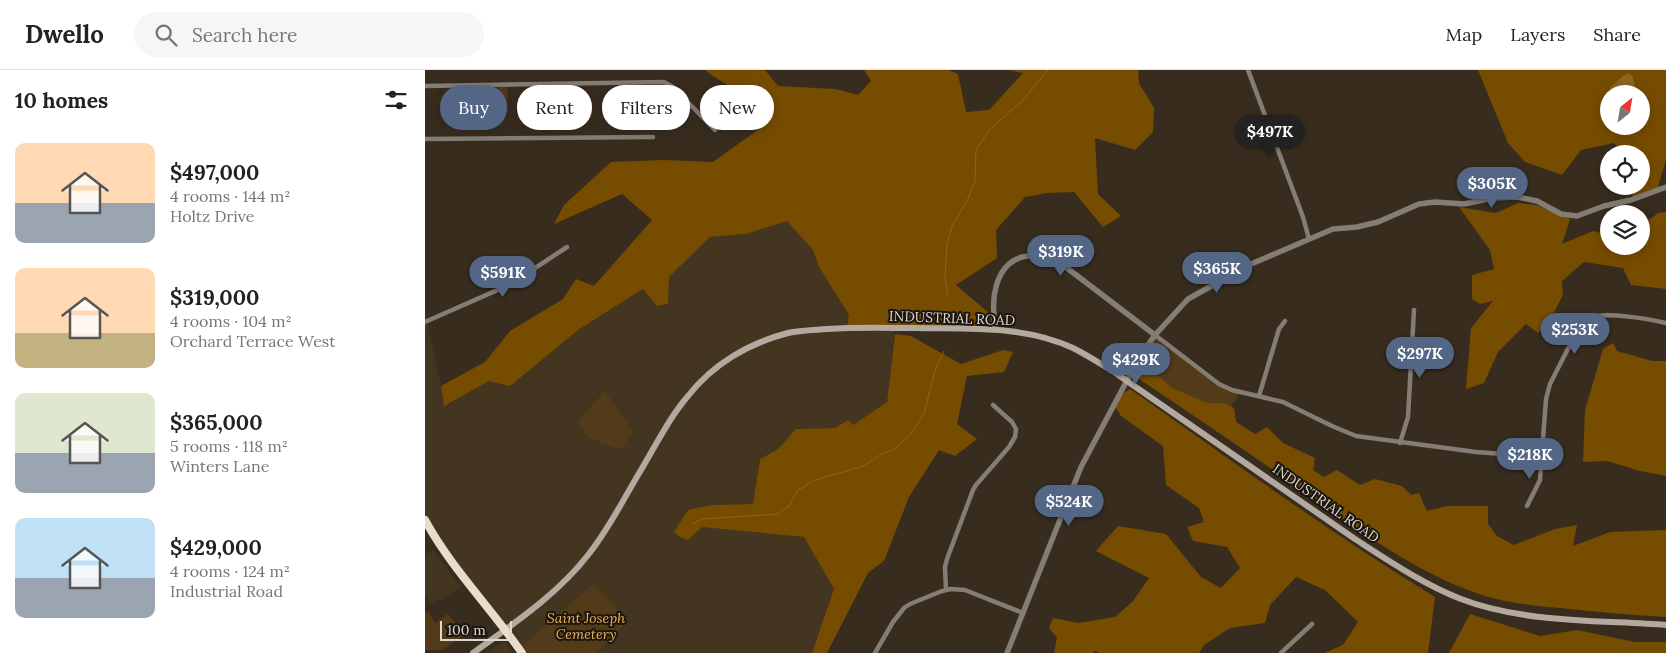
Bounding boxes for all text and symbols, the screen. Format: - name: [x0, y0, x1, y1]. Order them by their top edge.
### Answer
- search box: [134, 12, 484, 57]
- text: Dwello: [25, 19, 104, 50]
- icon: search: [152, 21, 180, 49]
- text: Search here: [192, 23, 297, 47]
- text: Map: [1446, 23, 1482, 46]
- text: Layers: [1510, 23, 1565, 46]
- text: Share: [1593, 23, 1641, 46]
- chip: Buy: [440, 85, 507, 130]
- chip: Rent: [517, 85, 592, 130]
- chip: Filters: [602, 85, 690, 130]
- chip: New: [700, 85, 774, 130]
- north arrow: [1600, 85, 1650, 135]
- map controls: [1600, 85, 1650, 255]
- icon: filters: [382, 86, 410, 114]
- text: 10 homes: [15, 87, 108, 114]
- pin: $497K: [1235, 114, 1305, 157]
- text: $497K: [1247, 121, 1293, 141]
- button: locate: [1600, 145, 1650, 195]
- text: $497,000: [170, 159, 259, 186]
- icon: home: [55, 163, 115, 223]
- pin: $305K: [1457, 166, 1527, 209]
- text: $305K: [1468, 173, 1516, 193]
- text: 4 rooms · 144 m²: [170, 186, 290, 206]
- button: layers: [1600, 205, 1650, 255]
- text: Holtz Drive: [170, 206, 254, 226]
- pin: $319K: [1026, 234, 1096, 277]
- text: $319K: [1038, 241, 1084, 261]
- pin: $365K: [1182, 252, 1252, 294]
- pin: $591K: [468, 256, 538, 298]
- text: $365K: [1193, 258, 1241, 278]
- text: $591K: [480, 262, 526, 282]
- text: $319,000: [170, 284, 259, 311]
- icon: home: [55, 288, 115, 348]
- street label: INDUSTRIAL ROAD: [889, 307, 1015, 329]
- text: 4 rooms · 104 m²: [170, 311, 292, 331]
- pin: $253K: [1540, 312, 1610, 355]
- text: $253K: [1552, 319, 1598, 339]
- text: Orchard Terrace West: [170, 331, 335, 351]
- pin: $297K: [1385, 336, 1455, 379]
- pin: $429K: [1101, 342, 1171, 385]
- text: $297K: [1397, 343, 1443, 363]
- text: $429K: [1112, 349, 1160, 369]
- text: $365,000: [170, 409, 263, 436]
- icon: home: [55, 413, 115, 473]
- text: 5 rooms · 118 m²: [170, 436, 288, 456]
- pin: $218K: [1495, 438, 1565, 480]
- text: $218K: [1508, 444, 1552, 464]
- text: Winters Lane: [170, 456, 269, 476]
- street label: INDUSTRIAL ROAD: [1269, 459, 1383, 547]
- pin: $524K: [1034, 484, 1104, 527]
- text: $524K: [1046, 491, 1092, 511]
- text: $429,000: [170, 534, 262, 561]
- icon: home: [55, 538, 115, 598]
- text: 4 rooms · 124 m²: [170, 561, 290, 581]
- text: Industrial Road: [170, 581, 283, 601]
- park label: Saint Joseph Cemetery: [547, 609, 625, 643]
- scale bar: [440, 618, 513, 641]
- text: 100 m: [447, 621, 486, 639]

